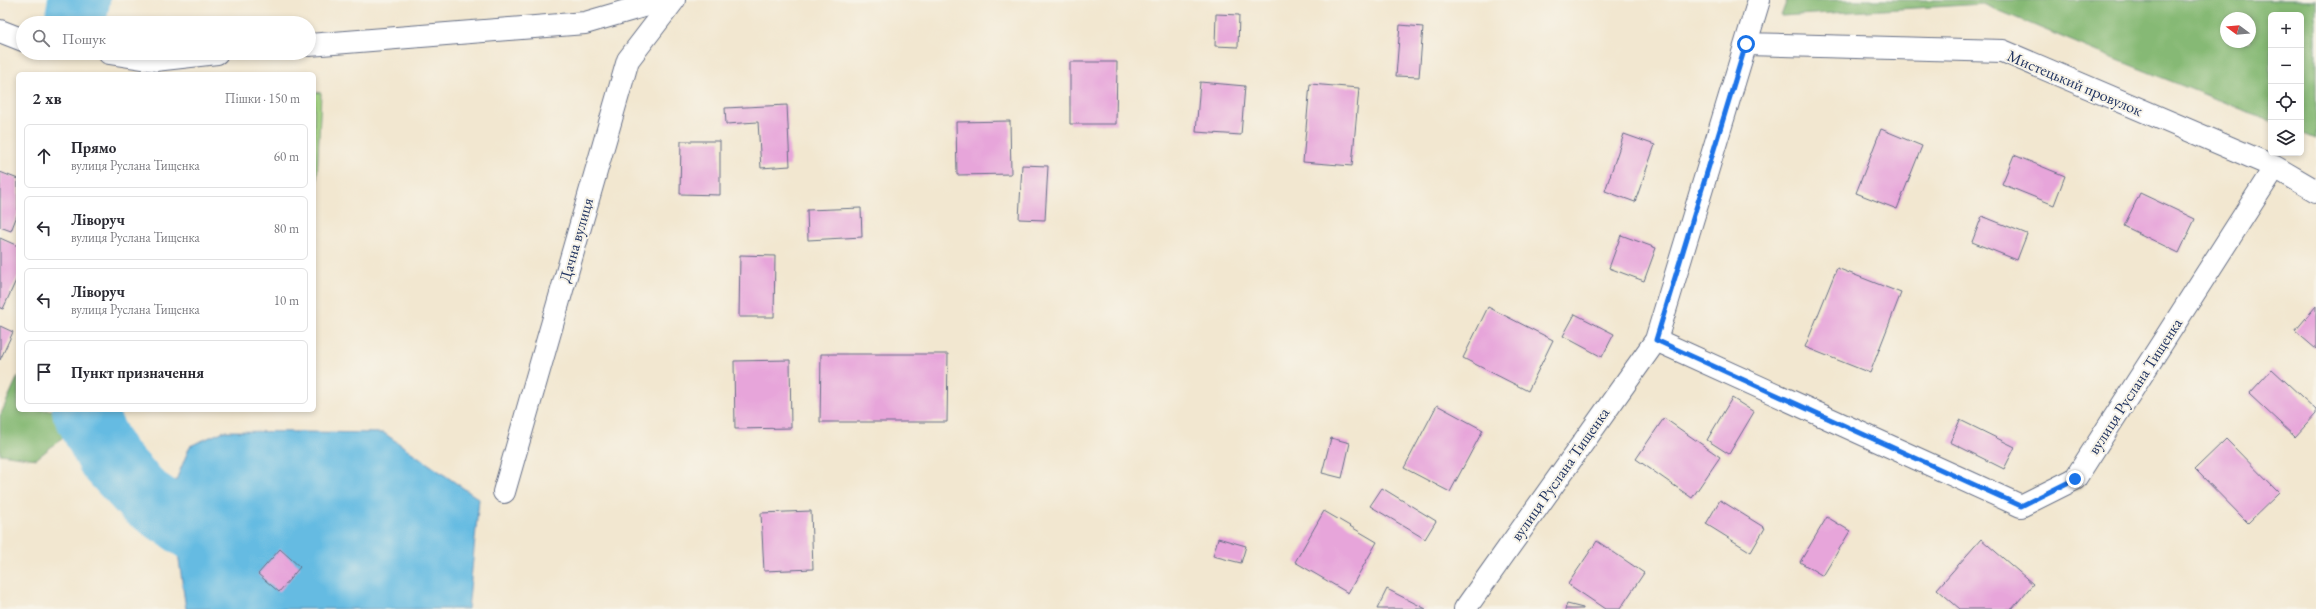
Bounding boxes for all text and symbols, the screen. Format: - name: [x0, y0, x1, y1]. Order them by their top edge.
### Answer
- north arrow: [2220, 12, 2256, 48]
- map controls: [2268, 12, 2304, 156]
- button: +: [2268, 12, 2304, 48]
- search box: [16, 16, 316, 60]
- icon: search: [30, 27, 52, 49]
- text: Пошук: [62, 29, 106, 48]
- route start: [1737, 35, 1755, 53]
- street label: Мистецький провулок: [2004, 45, 2146, 121]
- button: −: [2268, 48, 2304, 84]
- button: locate: [2268, 84, 2304, 120]
- text: 2 хв: [32, 87, 62, 109]
- text: Пішки · 150 m: [225, 90, 300, 107]
- button: layers: [2268, 120, 2304, 156]
- text: Прямо: [71, 138, 116, 157]
- icon: ahead: [33, 145, 55, 167]
- text: 60 m: [274, 148, 299, 165]
- text: вулиця Руслана Тищенка: [71, 157, 200, 174]
- street label: Дачна вулиця: [554, 195, 598, 285]
- text: Ліворуч: [71, 210, 125, 229]
- icon: left: [33, 217, 55, 239]
- text: 80 m: [274, 220, 299, 237]
- text: вулиця Руслана Тищенка: [71, 229, 200, 246]
- text: Ліворуч: [71, 282, 125, 301]
- icon: left: [33, 289, 55, 311]
- text: 10 m: [274, 292, 299, 309]
- text: вулиця Руслана Тищенка: [71, 301, 200, 318]
- street label: вулиця Руслана Тищенка: [2083, 313, 2187, 458]
- icon: arrive: [33, 361, 55, 383]
- text: Пункт призначення: [71, 363, 204, 382]
- street label: вулиця Руслана Тищенка: [1506, 403, 1614, 545]
- route end: [2066, 470, 2084, 488]

